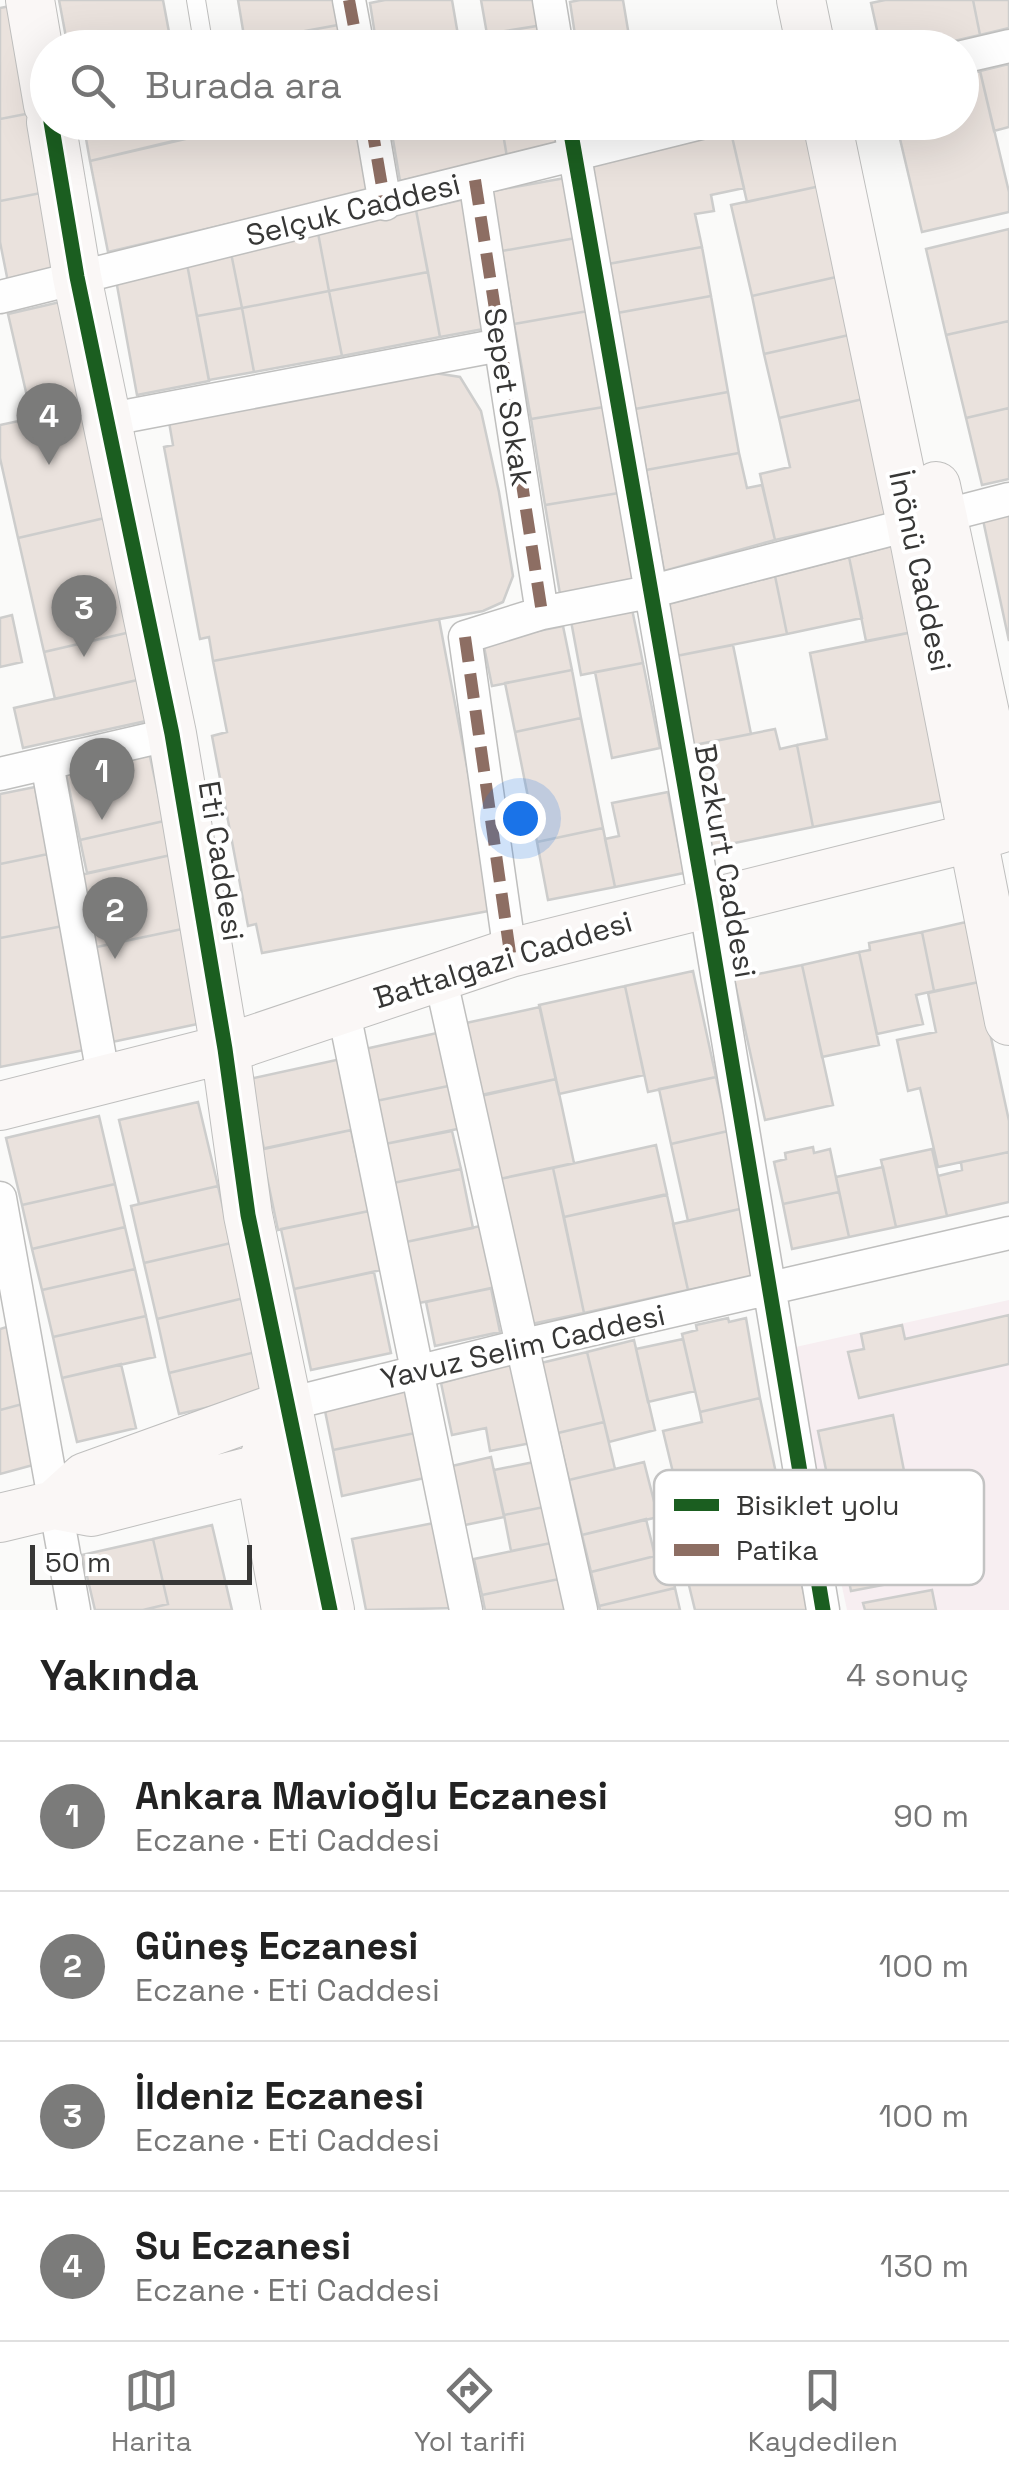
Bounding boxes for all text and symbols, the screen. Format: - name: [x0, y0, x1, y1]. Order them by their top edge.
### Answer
- search box: [30, 30, 979, 140]
- icon: search: [65, 58, 120, 113]
- text: Burada ara: [145, 61, 342, 109]
- street label: Selçuk Caddesi: [242, 164, 464, 255]
- street label: Sepet Sokak: [475, 305, 542, 489]
- pin: 4: [17, 382, 82, 465]
- street label: İnönü Caddesi: [880, 467, 961, 675]
- pin: 3: [52, 574, 116, 657]
- pin: 1: [70, 738, 134, 820]
- street label: Bozkurt Caddesi: [686, 741, 765, 981]
- street label: Eti Caddesi: [190, 778, 253, 944]
- your location: [495, 793, 546, 844]
- pin: 2: [82, 876, 148, 959]
- street label: Battalgazi Caddesi: [369, 902, 637, 1017]
- street label: Yavuz Selim Caddesi: [377, 1295, 669, 1398]
- legend: [654, 1470, 984, 1585]
- text: Bisiklet yolu: [736, 1487, 899, 1523]
- text: Patika: [736, 1532, 818, 1568]
- scale bar: [30, 1540, 252, 1584]
- text: 50 m: [45, 1544, 111, 1580]
- text: Yakında: [40, 1649, 199, 1702]
- text: 4 sonuç: [846, 1655, 969, 1695]
- text: Ankara Mavioğlu Eczanesi: [135, 1772, 608, 1820]
- text: 1: [65, 1796, 80, 1836]
- text: 90 m: [893, 1796, 969, 1836]
- text: Eczane · Eti Caddesi: [135, 1820, 440, 1860]
- text: Güneş Eczanesi: [135, 1922, 418, 1970]
- text: 2: [63, 1946, 82, 1986]
- text: 100 m: [879, 1946, 969, 1986]
- text: Eczane · Eti Caddesi: [135, 1970, 440, 2010]
- text: İldeniz Eczanesi: [135, 2072, 424, 2120]
- text: 3: [63, 2096, 82, 2136]
- text: 100 m: [879, 2096, 969, 2136]
- text: Eczane · Eti Caddesi: [135, 2120, 440, 2160]
- text: Su Eczanesi: [135, 2222, 351, 2270]
- text: 4: [62, 2246, 83, 2286]
- text: 130 m: [880, 2246, 969, 2286]
- text: Eczane · Eti Caddesi: [135, 2270, 440, 2310]
- tab: Harita: [111, 2363, 192, 2459]
- tab: Yol tarifi: [414, 2363, 526, 2459]
- tab: Kaydedilen: [748, 2363, 898, 2459]

